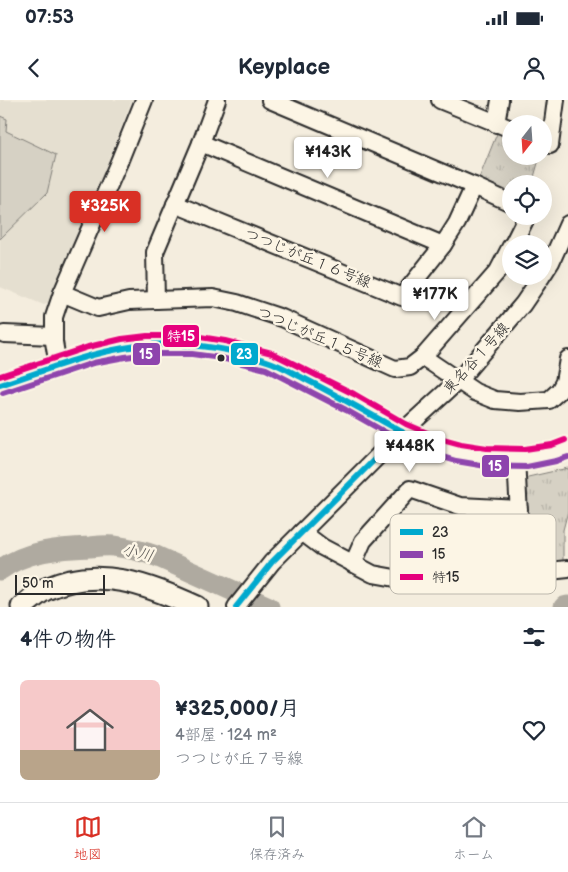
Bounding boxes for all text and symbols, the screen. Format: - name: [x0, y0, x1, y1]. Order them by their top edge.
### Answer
- text: 07:53: [25, 6, 74, 29]
- icon: back: [20, 54, 48, 82]
- text: Keyplace: [238, 54, 330, 81]
- icon: person: [520, 54, 548, 82]
- north arrow: [502, 115, 552, 165]
- map controls: [502, 115, 552, 285]
- pin: ¥143K: [293, 136, 363, 179]
- text: ¥143K: [305, 143, 351, 162]
- button: locate: [502, 175, 552, 225]
- pin: ¥325K: [70, 190, 140, 233]
- text: ¥325K: [81, 197, 129, 216]
- street label: つつじが丘１６号線: [242, 224, 374, 293]
- button: layers: [502, 235, 552, 285]
- pin: ¥177K: [400, 278, 470, 321]
- text: ¥177K: [412, 285, 458, 304]
- street label: つつじが丘１５号線: [254, 302, 386, 373]
- street label: 東名谷１号線: [439, 319, 514, 398]
- line badge: 特15: [162, 324, 200, 348]
- text: 特15: [167, 328, 195, 345]
- line badge: 15: [132, 342, 161, 366]
- line badge: 23: [230, 342, 259, 366]
- text: 15: [139, 346, 153, 363]
- text: 23: [236, 346, 252, 363]
- unlabelled marker: [216, 353, 226, 363]
- pin: ¥448K: [375, 430, 445, 473]
- text: ¥448K: [385, 437, 435, 456]
- line badge: 15: [481, 454, 510, 478]
- text: 15: [488, 458, 502, 475]
- legend: [390, 514, 556, 594]
- text: 23: [432, 524, 449, 541]
- water label: 小川: [120, 540, 155, 567]
- text: 15: [432, 546, 445, 563]
- text: 特15: [432, 569, 459, 586]
- scale bar: [15, 572, 105, 595]
- text: 50 m: [22, 575, 54, 592]
- icon: filters: [520, 623, 548, 651]
- text: 4件の物件: [20, 627, 116, 652]
- text: ¥325,000/月: [175, 696, 300, 721]
- icon: home: [60, 700, 120, 760]
- icon: heart: [520, 716, 548, 744]
- text: 4部屋 · 124 m²: [175, 726, 277, 745]
- text: つつじが丘７号線: [175, 750, 303, 769]
- tab: 地図: [74, 813, 102, 863]
- tab: 保存済み: [249, 813, 305, 863]
- tab: ホーム: [453, 813, 494, 863]

